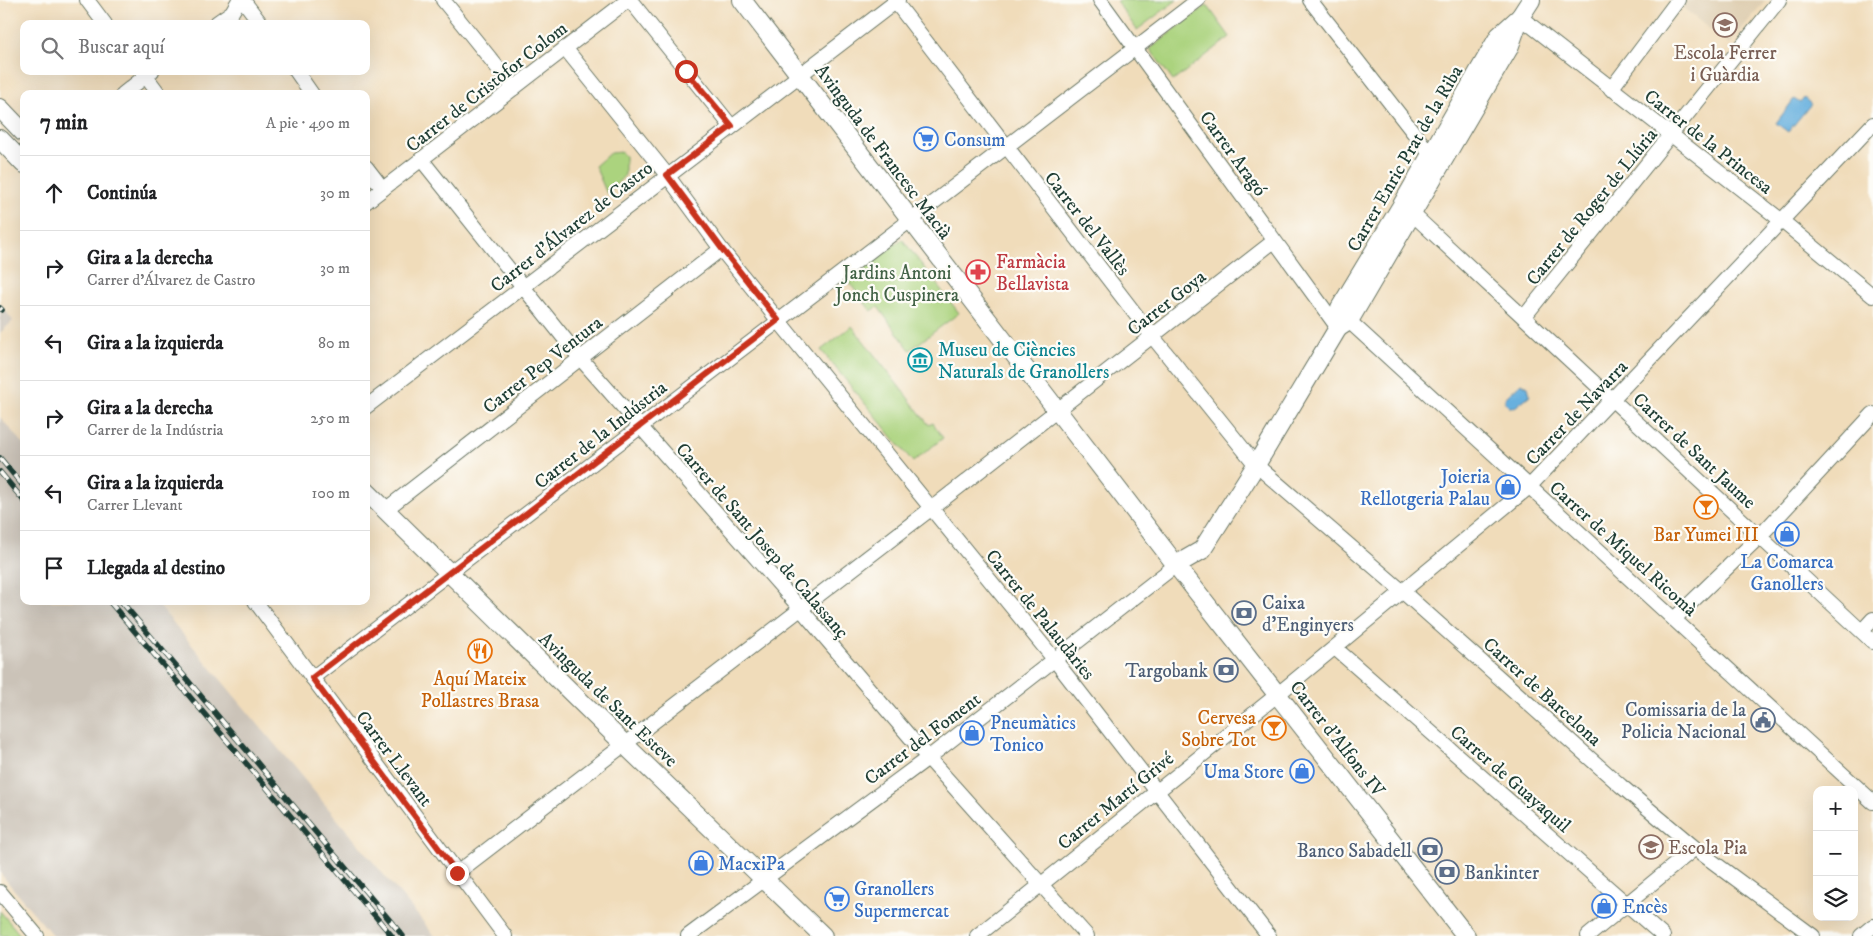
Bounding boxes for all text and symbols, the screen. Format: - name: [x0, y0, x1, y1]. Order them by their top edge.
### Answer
- school or university icon: Escola Ferrer i Guàrdia: [1712, 12, 1738, 38]
- street label: Carrer de Cristòfor Colom: [402, 17, 572, 157]
- search box: [20, 20, 370, 75]
- icon: search: [38, 34, 66, 62]
- text: Buscar aquí: [78, 36, 164, 59]
- place label: Escola Ferrer i Guàrdia: [1673, 42, 1777, 87]
- route start: [675, 60, 698, 83]
- street label: Avinguda de Francesc Macià: [809, 60, 956, 244]
- street label: Carrer Enric Prat de la Riba: [1342, 61, 1468, 256]
- street label: Carrer de la Princesa: [1639, 85, 1777, 199]
- street label: Carrer Aragó: [1194, 107, 1271, 201]
- text: 7 min: [40, 110, 88, 136]
- text: A pie · 490 m: [266, 113, 350, 133]
- street label: Carrer de Roger de Llúria: [1522, 124, 1663, 290]
- supermarket icon: Consum: [913, 126, 939, 152]
- place label: Consum: [944, 129, 1006, 152]
- street label: Carrer d'Álvarez de Castro: [485, 155, 658, 298]
- street label: Carrer del Vallès: [1039, 167, 1135, 280]
- icon: ahead: [40, 179, 68, 207]
- text: Continúa: [87, 182, 157, 205]
- text: 30 m: [320, 183, 350, 203]
- text: Gira a la derecha: [87, 247, 213, 270]
- place label: Farmàcia Bellavista: [996, 251, 1069, 296]
- icon: right: [40, 254, 68, 282]
- text: 30 m: [320, 258, 350, 278]
- pharmacy icon: Farmàcia Bellavista: [965, 259, 991, 285]
- park label: Jardins Antoni Jonch Cuspinera: [833, 262, 959, 307]
- street label: Carrer Goya: [1123, 265, 1211, 341]
- text: Carrer d'Álvarez de Castro: [87, 270, 255, 290]
- street label: Carrer Pep Ventura: [479, 311, 607, 419]
- icon: left: [40, 329, 68, 357]
- text: Gira a la izquierda: [87, 332, 223, 355]
- text: 80 m: [318, 333, 350, 353]
- place label: Museu de Ciències Naturals de Granollers: [938, 339, 1109, 384]
- museum icon: Museu de Ciències Naturals de Granollers: [907, 347, 933, 373]
- street label: Carrer de Navarra: [1521, 356, 1633, 470]
- street label: Carrer de la Indústria: [530, 376, 672, 494]
- street label: Carrer de Sant Jaume: [1628, 388, 1760, 514]
- text: Gira a la derecha: [87, 397, 213, 420]
- icon: right: [40, 404, 68, 432]
- text: 250 m: [310, 408, 350, 428]
- text: Carrer de la Indústria: [87, 420, 223, 440]
- street label: Carrer de Sant Josep de Calassanç: [670, 438, 853, 644]
- place label: Joieria Rellotgeria Palau: [1360, 466, 1490, 511]
- text: Gira a la izquierda: [87, 472, 223, 495]
- shop icon: Joieria Rellotgeria Palau: [1495, 474, 1521, 500]
- street label: Carrer de Miquel Ricomà: [1544, 477, 1702, 622]
- icon: left: [40, 479, 68, 507]
- text: 100 m: [312, 483, 350, 503]
- bar icon: Bar Yumei III: [1693, 494, 1719, 520]
- text: Carrer Llevant: [87, 495, 183, 515]
- shop icon: La Comarca Ganollers: [1774, 521, 1800, 547]
- place label: Bar Yumei III: [1653, 524, 1759, 547]
- street label: Carrer de Palaudàries: [980, 545, 1099, 685]
- place label: La Comarca Ganollers: [1740, 551, 1834, 596]
- icon: arrive: [40, 554, 68, 582]
- text: Llegada al destino: [87, 557, 225, 580]
- place label: Caixa d'Enginyers: [1262, 592, 1354, 637]
- bank icon: Caixa d'Enginyers: [1231, 600, 1257, 626]
- street label: Avinguda de Sant Esteve: [534, 628, 682, 772]
- street label: Carrer de Barcelona: [1478, 633, 1606, 751]
- restaurant icon: Aquí Mateix Pollastres Brasa: [467, 638, 493, 664]
- bank icon: Targobank: [1213, 657, 1239, 683]
- place label: Targobank: [1125, 660, 1209, 683]
- place label: Aquí Mateix Pollastres Brasa: [421, 668, 539, 713]
- street label: Carrer d'Alfons IV: [1284, 676, 1390, 802]
- street label: Carrer del Foment: [860, 688, 985, 790]
- place label: Comissaria de la Policia Nacional: [1621, 699, 1746, 744]
- street label: Carrer Llevant: [350, 707, 437, 811]
- place label: Cervesa Sobre Tot: [1181, 707, 1256, 752]
- public building icon: Comissaria de la Policia Nacional: [1750, 707, 1776, 733]
- place label: Pneumàtics Tonico: [990, 712, 1076, 757]
- bar icon: Cervesa Sobre Tot: [1261, 715, 1287, 741]
- shop icon: Pneumàtics Tonico: [959, 720, 985, 746]
- street label: Carrer de Guayaquil: [1444, 721, 1575, 839]
- street label: Carrer Martí Grivé: [1053, 747, 1179, 855]
- shop icon: Uma Store: [1289, 758, 1315, 784]
- place label: Uma Store: [1203, 761, 1284, 784]
- map controls: [1813, 786, 1858, 921]
- button: +: [1813, 786, 1858, 831]
- button: −: [1813, 831, 1858, 876]
- school or university icon: Escola Pia: [1638, 834, 1664, 860]
- bank icon: Banco Sabadell: [1417, 837, 1443, 863]
- place label: Escola Pia: [1668, 837, 1747, 860]
- place label: Banco Sabadell: [1297, 840, 1412, 863]
- shop icon: MacxiPa: [688, 850, 714, 876]
- place label: MacxiPa: [718, 853, 785, 876]
- bank icon: Bankinter: [1434, 859, 1460, 885]
- route end: [446, 862, 469, 885]
- place label: Bankinter: [1464, 862, 1539, 885]
- button: layers: [1813, 876, 1858, 921]
- place label: Granollers Supermercat: [854, 878, 949, 923]
- supermarket icon: Granollers Supermercat: [824, 886, 850, 912]
- shop icon: Encès: [1591, 893, 1617, 919]
- place label: Encès: [1622, 896, 1668, 919]

